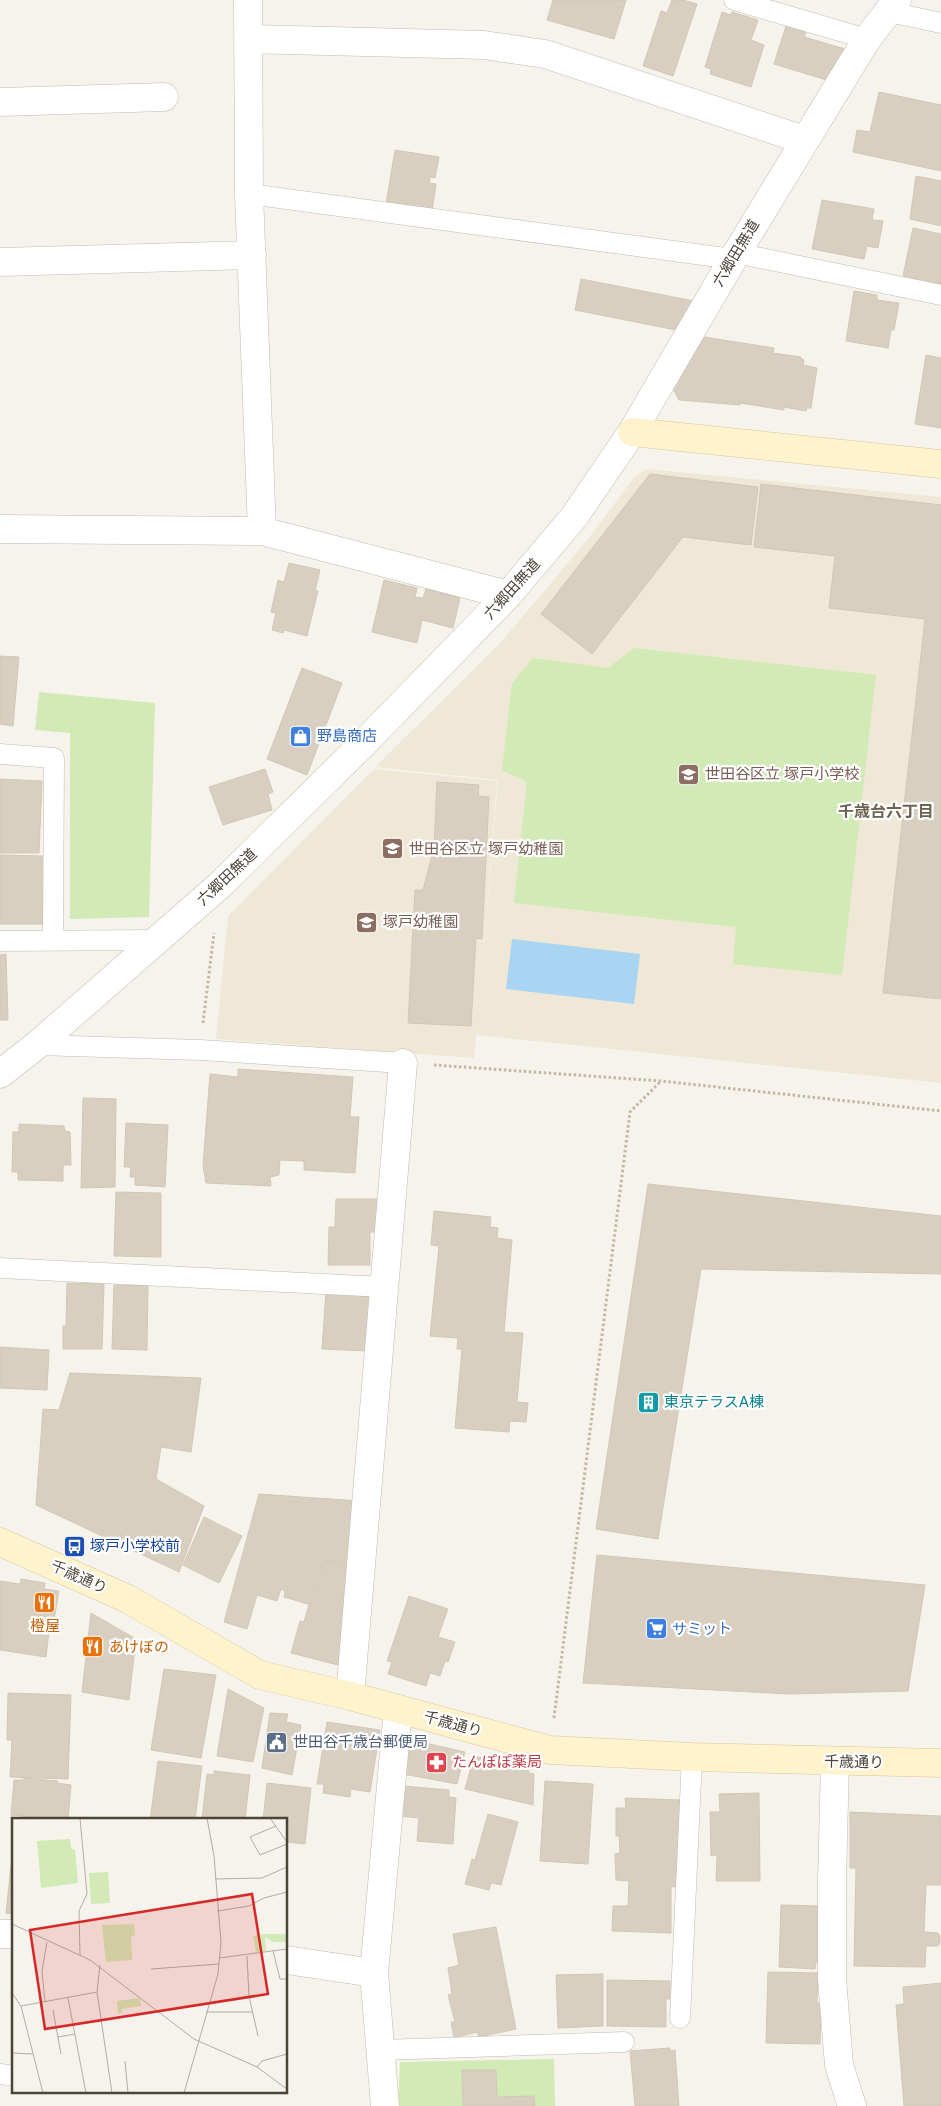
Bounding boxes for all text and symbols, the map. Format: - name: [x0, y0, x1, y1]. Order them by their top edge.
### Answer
- street label: 六郷田無道: [708, 216, 763, 290]
- street label: 六郷田無道: [479, 554, 544, 623]
- shop icon: 野島商店: [289, 724, 313, 748]
- place label: 野島商店: [317, 726, 377, 745]
- school or university icon: 世田谷区立 塚戸小学校: [677, 762, 701, 786]
- place label: 世田谷区立 塚戸小学校: [705, 764, 859, 783]
- district label: 千歳台六丁目: [838, 801, 934, 821]
- school or university icon: 世田谷区立 塚戸幼稚園: [381, 837, 405, 861]
- place label: 世田谷区立 塚戸幼稚園: [409, 839, 563, 858]
- street label: 六郷田無道: [193, 844, 261, 909]
- school or university icon: 塚戸幼稚園: [355, 910, 379, 934]
- place label: 塚戸幼稚園: [383, 912, 458, 931]
- building icon: 東京テラスA棟: [636, 1390, 660, 1414]
- place label: 東京テラスA棟: [664, 1392, 764, 1411]
- bus stop icon: 塚戸小学校前: [62, 1534, 86, 1558]
- place label: 塚戸小学校前: [90, 1536, 180, 1555]
- street label: 千歳通り: [48, 1556, 110, 1597]
- restaurant icon: 橙屋: [33, 1591, 57, 1615]
- place label: 橙屋: [30, 1616, 60, 1635]
- supermarket icon: サミット: [644, 1617, 668, 1641]
- place label: サミット: [672, 1619, 732, 1638]
- restaurant icon: あけぼの: [81, 1635, 105, 1659]
- place label: あけぼの: [109, 1637, 169, 1656]
- street label: 千歳通り: [422, 1707, 485, 1740]
- public building icon: 世田谷千歳台郵便局: [265, 1730, 289, 1754]
- place label: 世田谷千歳台郵便局: [293, 1732, 428, 1751]
- pharmacy icon: たんぽぽ薬局: [424, 1750, 448, 1774]
- street label: 千歳通り: [824, 1751, 884, 1772]
- place label: たんぽぽ薬局: [452, 1752, 542, 1771]
- inset map: [12, 1818, 288, 2094]

